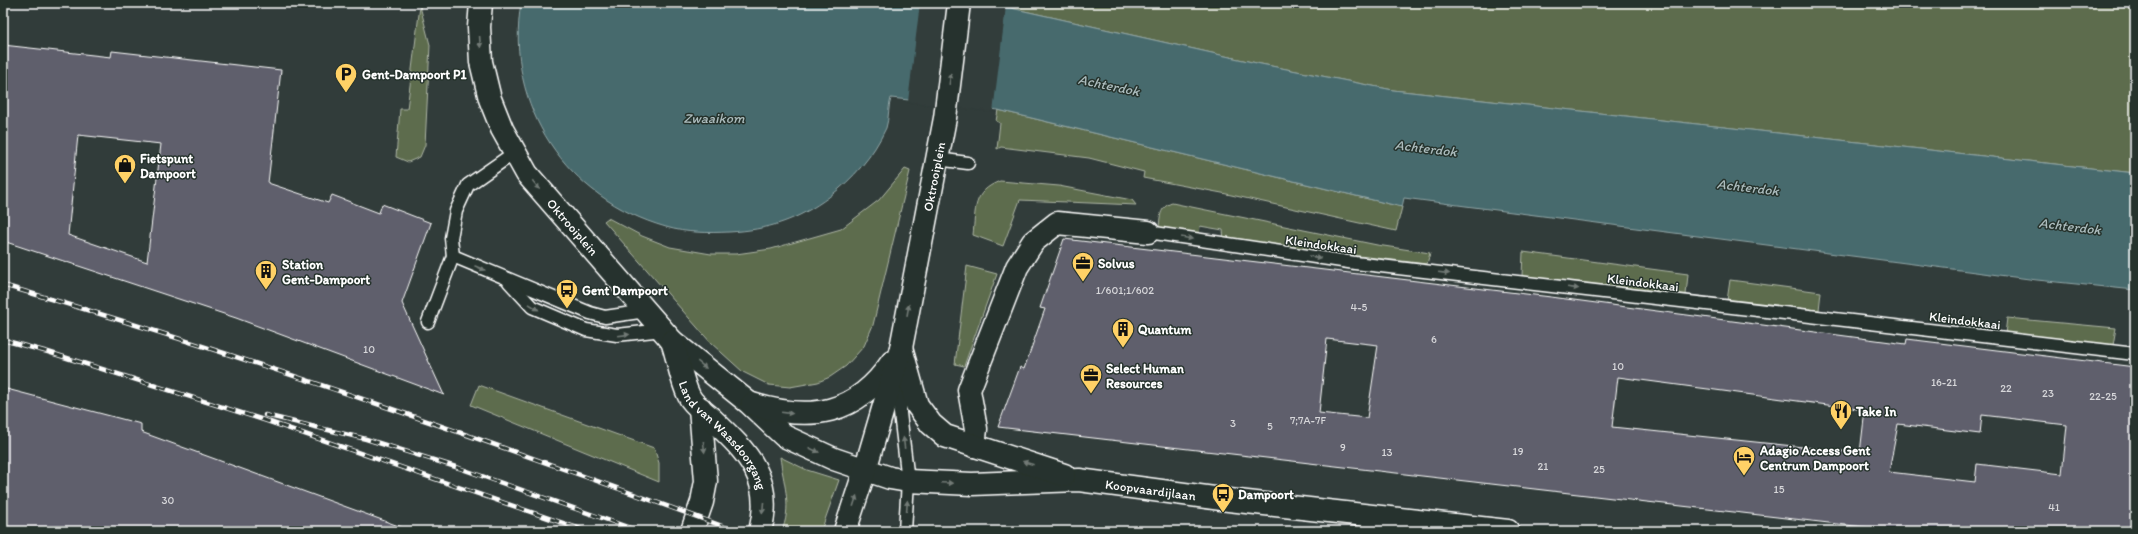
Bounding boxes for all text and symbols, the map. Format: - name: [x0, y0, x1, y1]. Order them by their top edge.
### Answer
- one-way arrow: [477, 36, 483, 49]
- parking icon: Gent-Dampoort P1: [333, 61, 359, 94]
- place label: Gent-Dampoort P1: [362, 67, 466, 83]
- water label: Achterdok: [1077, 71, 1142, 100]
- one-way arrow: [947, 73, 953, 85]
- water label: Zwaaikom: [683, 110, 745, 127]
- water label: Achterdok: [1394, 136, 1459, 161]
- street label: Oktrooiplein: [920, 140, 948, 213]
- place label: Fietspunt Dampoort: [140, 151, 196, 182]
- shop icon: Fietspunt Dampoort: [112, 152, 138, 185]
- water label: Achterdok: [1716, 175, 1781, 200]
- one-way arrow: [532, 179, 541, 190]
- street label: Oktrooiplein: [544, 196, 602, 259]
- water label: Achterdok: [2038, 214, 2103, 239]
- street label: Kleindokkaai: [1284, 232, 1358, 257]
- one-way arrow: [1180, 236, 1193, 242]
- office icon: Solvus: [1070, 250, 1096, 283]
- one-way arrow: [1309, 254, 1321, 260]
- place label: Solvus: [1098, 256, 1135, 271]
- place label: Station Gent-Dampoort: [282, 257, 370, 288]
- building icon: Station Gent-Dampoort: [253, 258, 279, 291]
- one-way arrow: [474, 265, 485, 271]
- one-way arrow: [1438, 270, 1450, 276]
- street label: Kleindokkaai: [1606, 271, 1680, 294]
- bus stop icon: Gent Dampoort: [554, 277, 580, 310]
- place label: Gent Dampoort: [582, 283, 668, 299]
- house number: 1/601;1/602: [1096, 284, 1154, 297]
- one-way arrow: [1567, 285, 1579, 292]
- house number: 4-5: [1351, 301, 1368, 314]
- one-way arrow: [528, 303, 540, 310]
- one-way arrow: [905, 304, 911, 316]
- street label: Kleindokkaai: [1928, 309, 2002, 332]
- building icon: Quantum: [1110, 316, 1136, 349]
- place label: Quantum: [1138, 322, 1191, 337]
- one-way arrow: [618, 331, 630, 338]
- house number: 6: [1431, 333, 1437, 346]
- house number: 10: [363, 343, 375, 356]
- house number: 10: [1612, 360, 1624, 373]
- one-way arrow: [697, 361, 708, 370]
- place label: Select Human Resources: [1106, 361, 1185, 391]
- office icon: Select Human Resources: [1078, 362, 1104, 395]
- house number: 16-21: [1931, 376, 1957, 389]
- street label: Land van Waasdoorgang: [676, 379, 769, 491]
- house number: 22: [2000, 382, 2012, 395]
- house number: 23: [2042, 387, 2054, 400]
- house number: 22-25: [2089, 390, 2117, 403]
- restaurant icon: Take In: [1828, 398, 1854, 431]
- place label: Take In: [1855, 404, 1897, 419]
- one-way arrow: [781, 410, 793, 416]
- house number: 7;7A-7F: [1290, 414, 1326, 427]
- house number: 3: [1230, 417, 1236, 430]
- house number: 5: [1267, 420, 1273, 433]
- one-way arrow: [901, 436, 907, 449]
- one-way arrow: [701, 441, 708, 453]
- house number: 9: [1340, 441, 1346, 454]
- place label: Adagio Access Gent Centrum Dampoort: [1759, 443, 1870, 474]
- hotel icon: Adagio Access Gent Centrum Dampoort: [1731, 444, 1757, 477]
- house number: 19: [1513, 445, 1524, 458]
- house number: 13: [1381, 446, 1393, 459]
- one-way arrow: [809, 447, 820, 453]
- one-way arrow: [1022, 460, 1034, 466]
- house number: 21: [1538, 460, 1548, 473]
- house number: 25: [1593, 463, 1605, 476]
- street label: Koopvaardijlaan: [1104, 477, 1198, 504]
- one-way arrow: [941, 480, 954, 486]
- bus stop icon: Dampoort: [1210, 481, 1236, 514]
- house number: 15: [1774, 483, 1785, 496]
- place label: Dampoort: [1238, 487, 1294, 503]
- house number: 30: [162, 494, 175, 507]
- one-way arrow: [852, 494, 858, 506]
- one-way arrow: [903, 500, 910, 512]
- house number: 41: [2048, 501, 2060, 514]
- one-way arrow: [760, 502, 767, 514]

